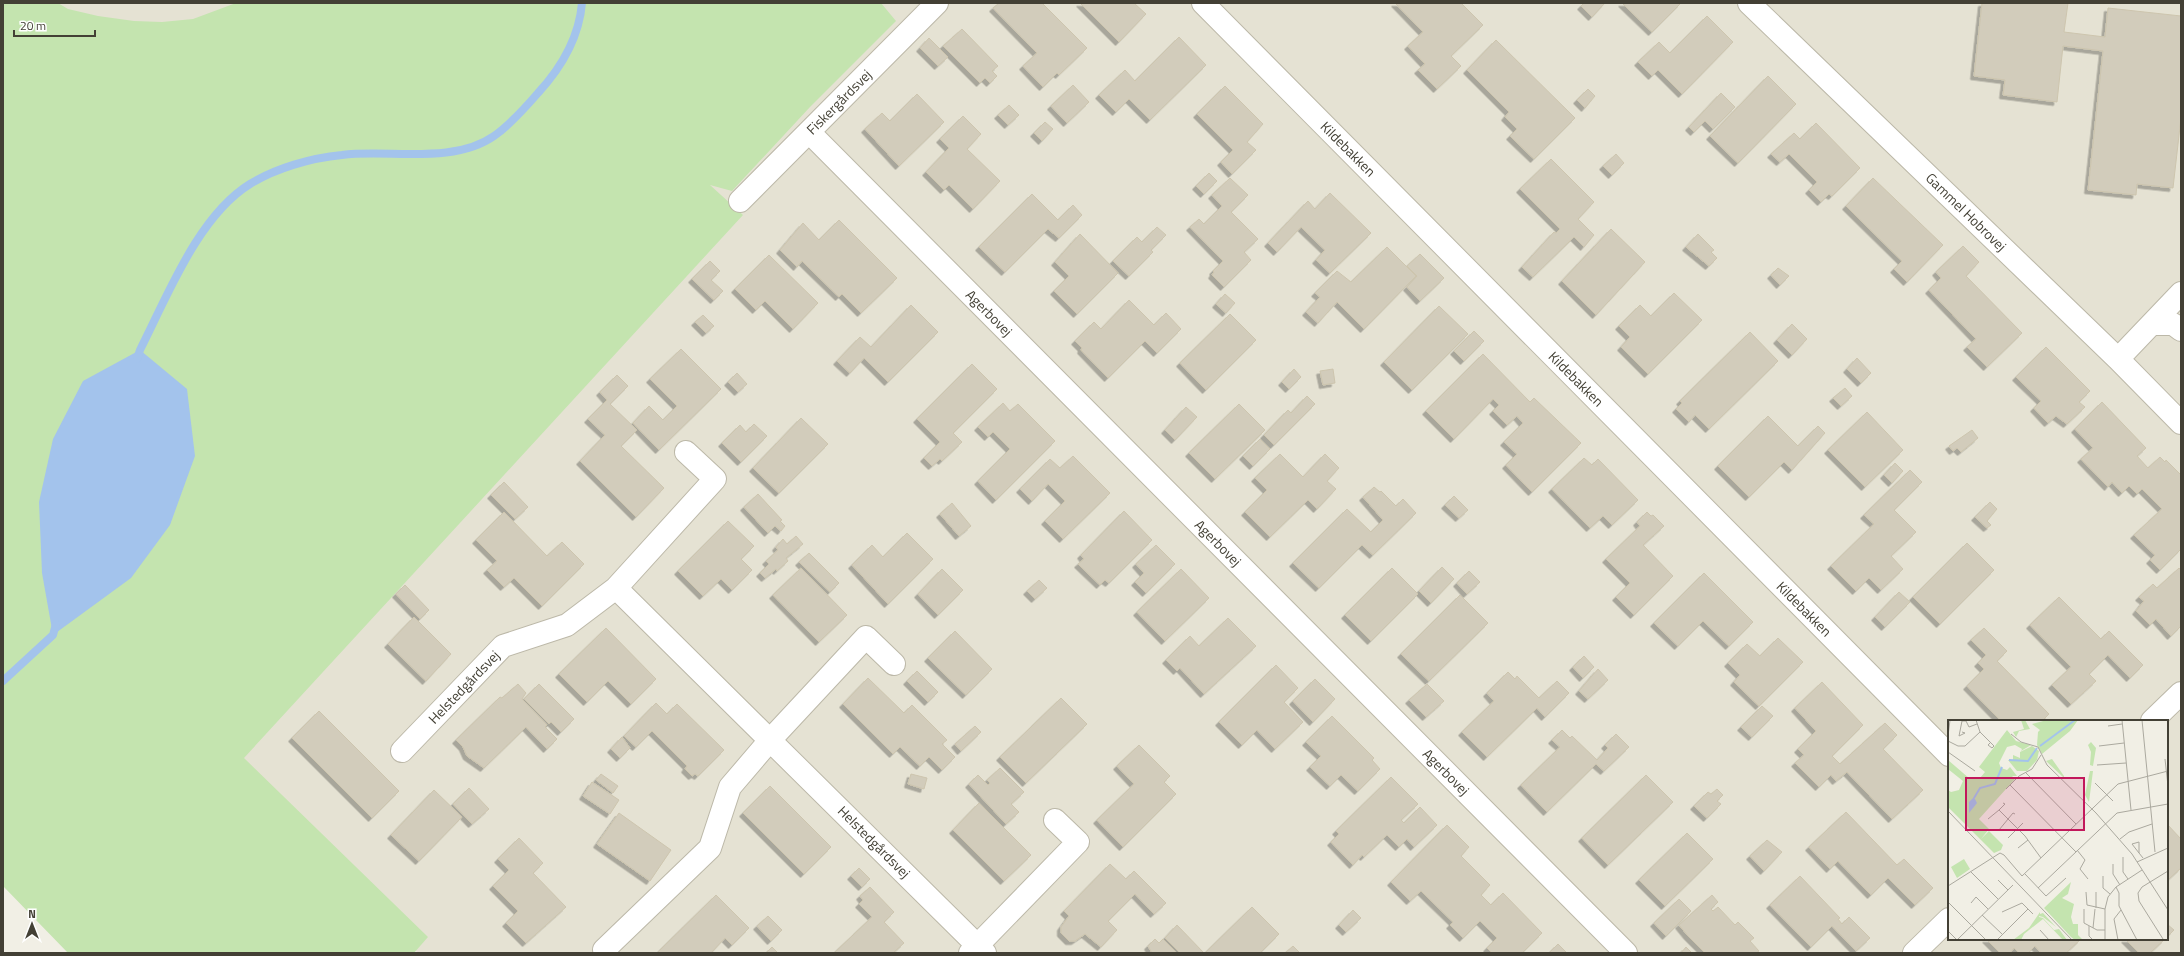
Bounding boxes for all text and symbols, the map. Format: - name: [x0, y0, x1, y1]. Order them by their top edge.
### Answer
- scale bar: [14, 12, 95, 38]
- text: 20 m: [20, 16, 46, 35]
- street label: Fiskergårdsvej: [801, 64, 876, 139]
- street label: Kildebakken: [1316, 116, 1381, 181]
- street label: Gammel Hobrovej: [1921, 168, 2012, 256]
- street label: Agerbovej: [961, 284, 1018, 341]
- street label: Kildebakken: [1544, 346, 1609, 411]
- street label: Agerbovej: [1190, 514, 1247, 571]
- street label: Kildebakken: [1772, 576, 1837, 641]
- street label: Helstedgårdsvej: [423, 645, 504, 728]
- inset map: [1948, 720, 2168, 940]
- street label: Agerbovej: [1418, 743, 1475, 800]
- street label: Helstedgårdsvej: [833, 801, 915, 883]
- north arrow: [12, 904, 52, 944]
- text: N: [28, 906, 36, 922]

